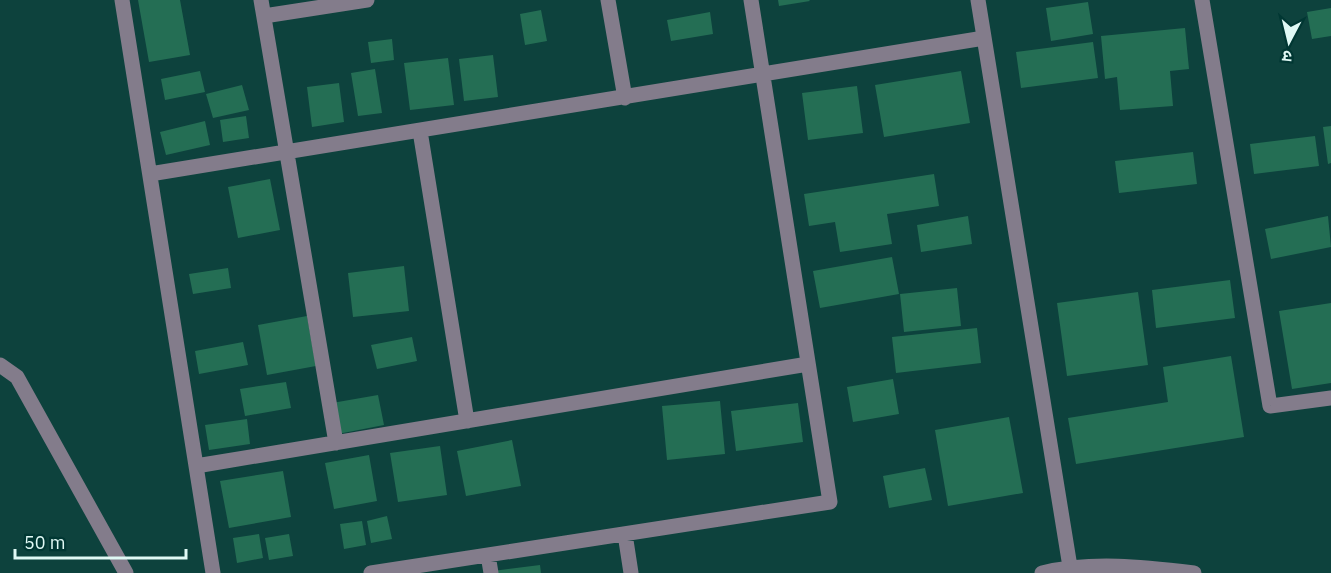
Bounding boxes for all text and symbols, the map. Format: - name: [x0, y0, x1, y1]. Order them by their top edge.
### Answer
- north arrow: [1259, 12, 1319, 72]
- text: उ: [1281, 46, 1293, 67]
- scale bar: [15, 522, 186, 560]
- text: 50 m: [24, 531, 66, 554]

